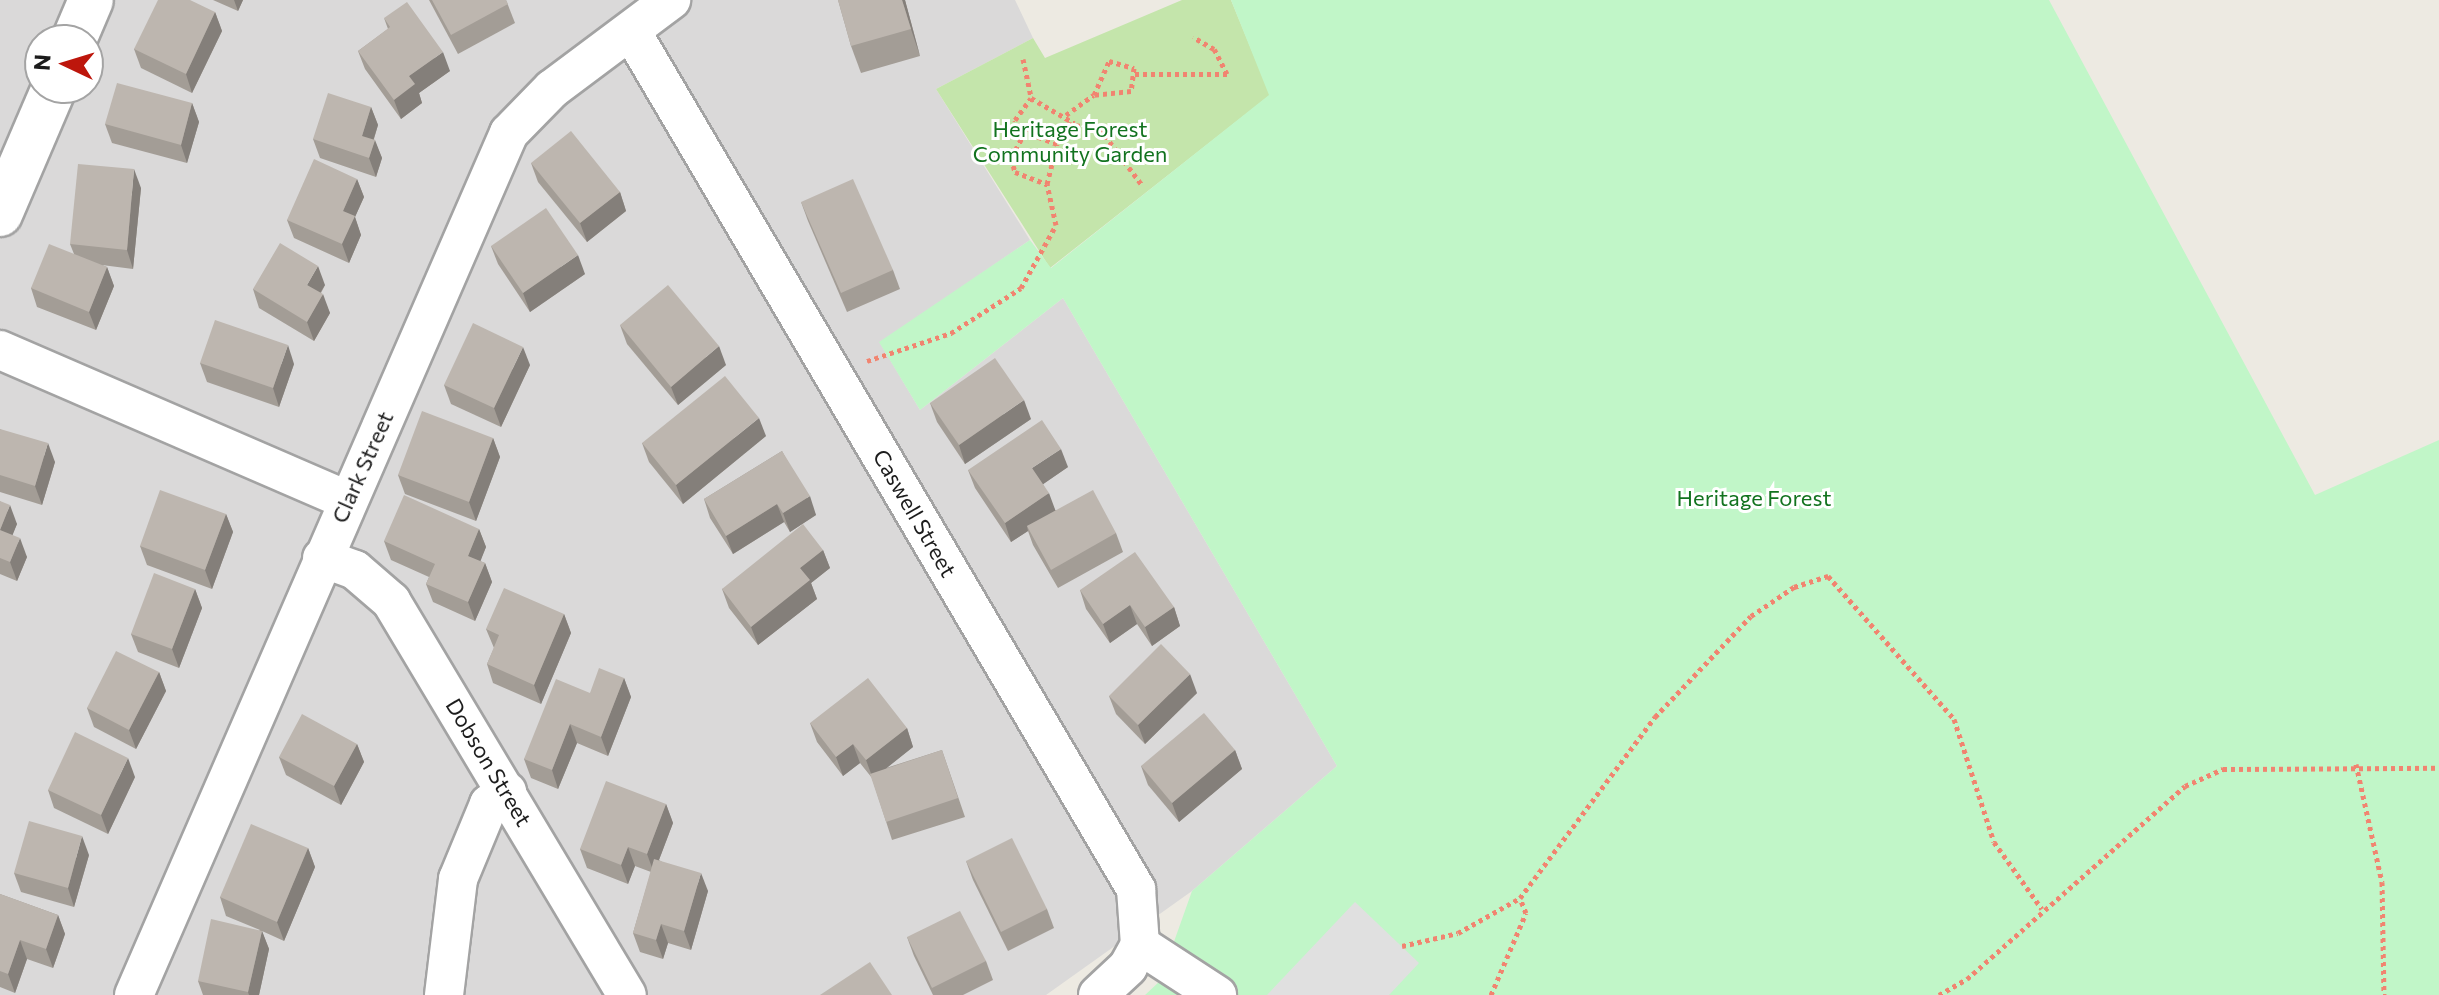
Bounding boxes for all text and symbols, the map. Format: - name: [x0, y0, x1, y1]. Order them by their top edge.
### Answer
- north arrow: [24, 24, 104, 104]
- text: N: [28, 53, 56, 72]
- park label: Heritage Forest Community Garden: [973, 115, 1167, 166]
- street label: Clark Street: [326, 407, 398, 527]
- street label: Caswell Street: [868, 445, 962, 581]
- park label: Heritage Forest: [1677, 485, 1831, 511]
- street label: Dobson Street: [441, 693, 537, 831]

